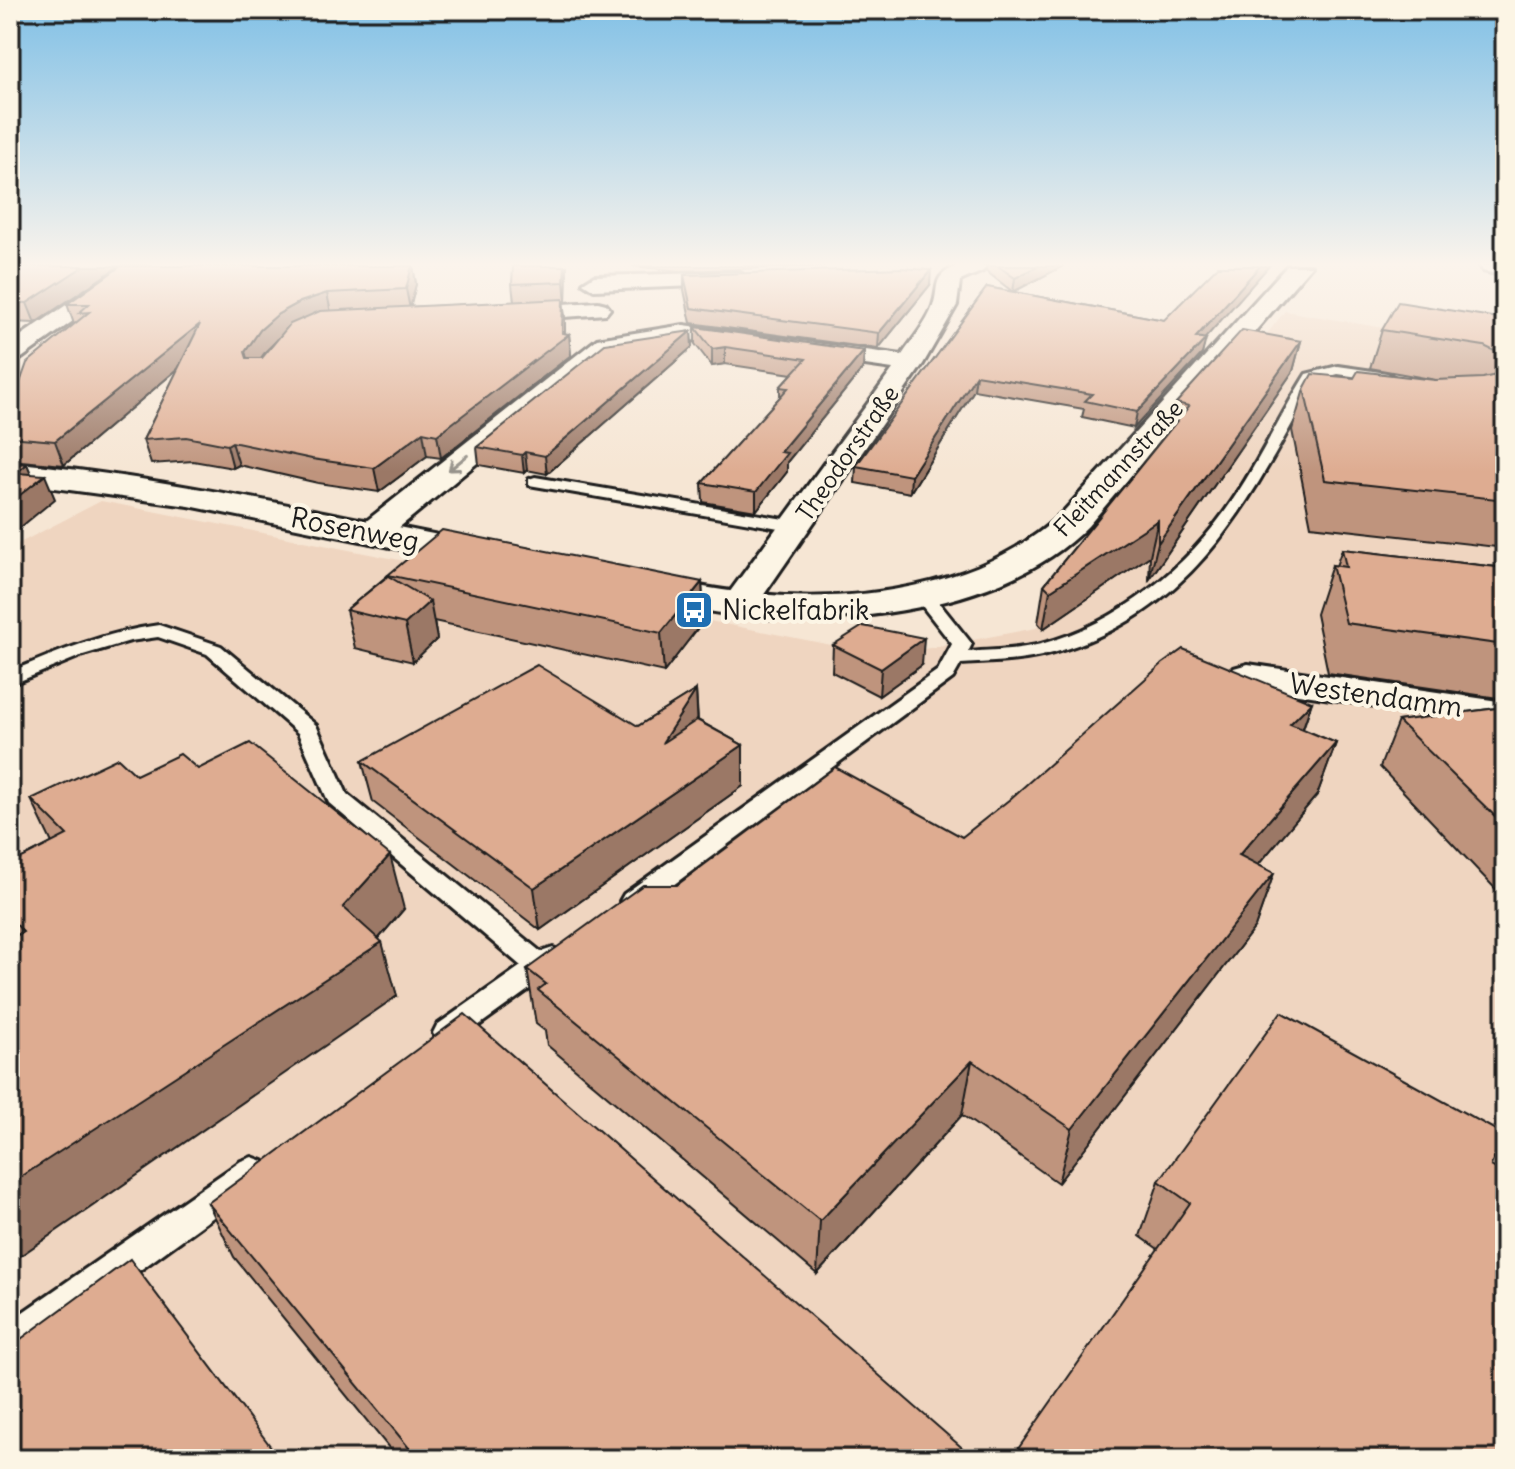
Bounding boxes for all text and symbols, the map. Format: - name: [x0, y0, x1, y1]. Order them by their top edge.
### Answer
- street label: Theodorstraße: [789, 379, 905, 527]
- street label: Fleitmannstraße: [1047, 393, 1189, 543]
- one-way arrow: [448, 455, 469, 472]
- street label: Rosenweg: [288, 499, 422, 559]
- bus stop icon: Nickelfabrik: [673, 589, 715, 631]
- place label: Nickelfabrik: [722, 592, 869, 628]
- street label: Westendamm: [1287, 665, 1465, 725]

